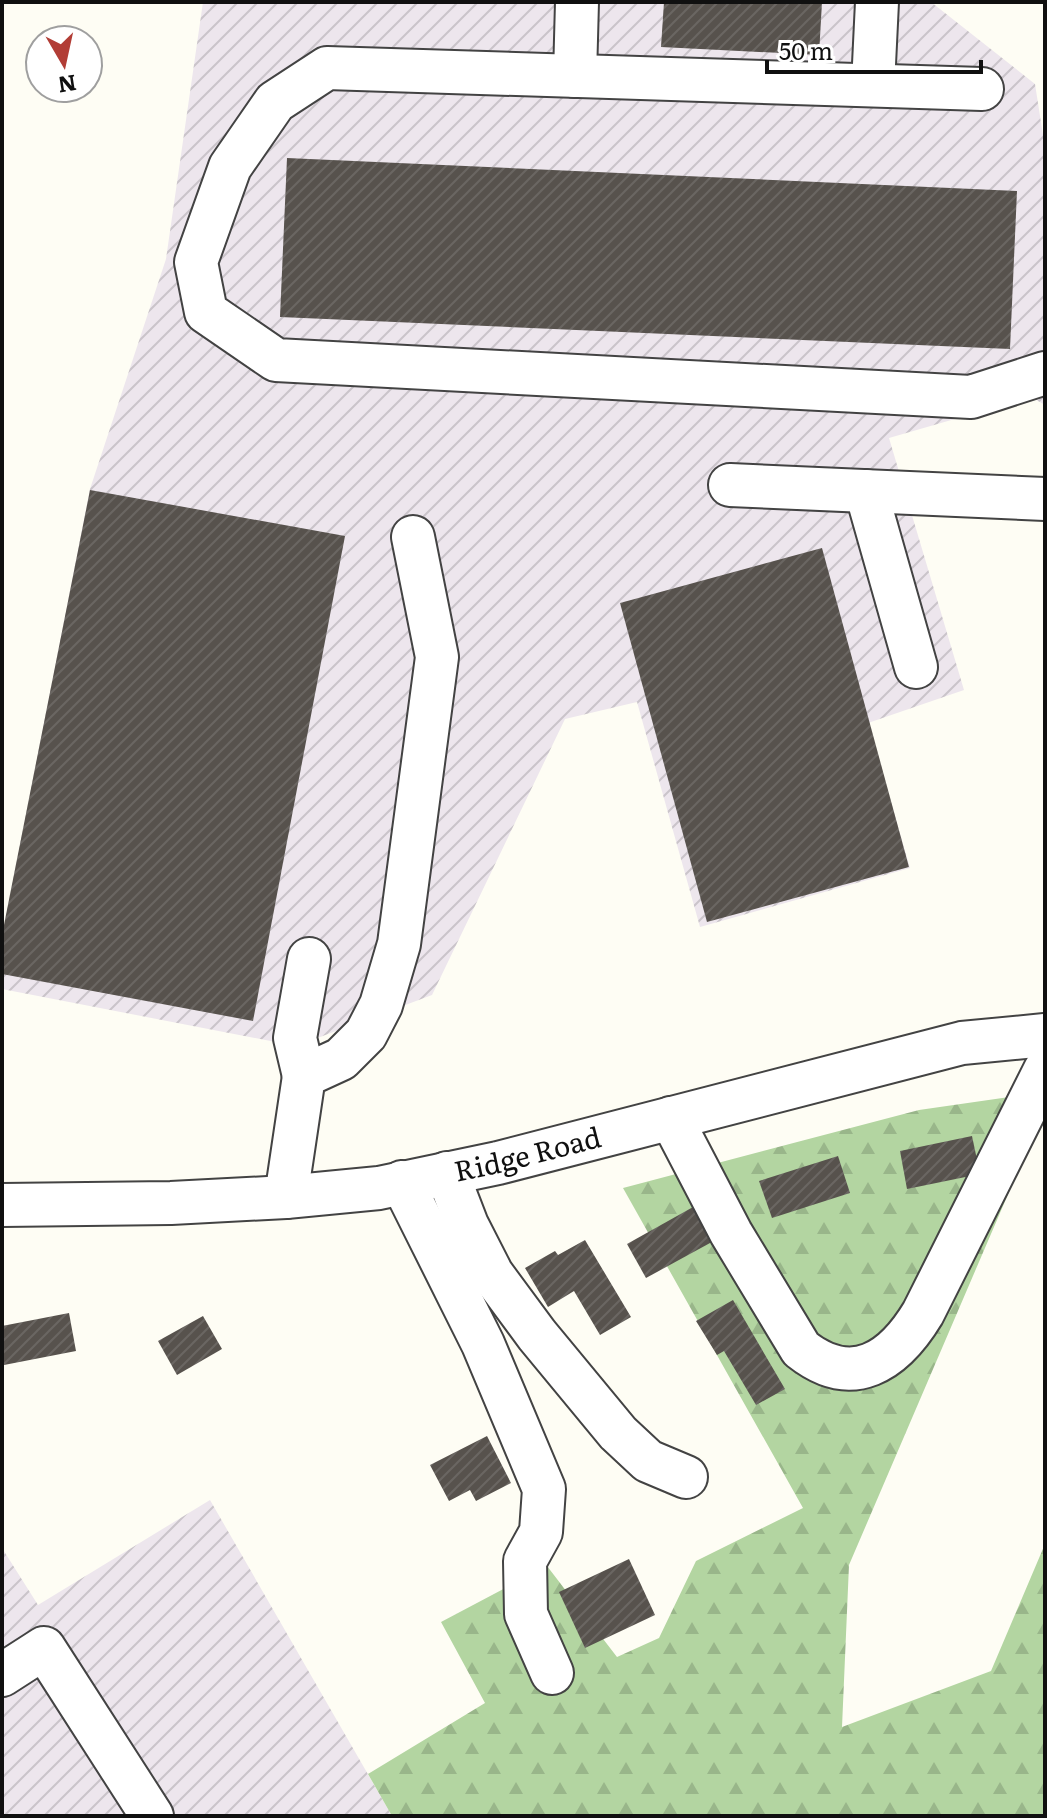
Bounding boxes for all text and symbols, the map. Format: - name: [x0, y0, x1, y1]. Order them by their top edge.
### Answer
- north arrow: [24, 24, 104, 104]
- scale bar: [767, 24, 981, 74]
- text: 50 m: [779, 32, 833, 67]
- text: N: [56, 67, 79, 103]
- street label: Ridge Road: [450, 1114, 605, 1191]

